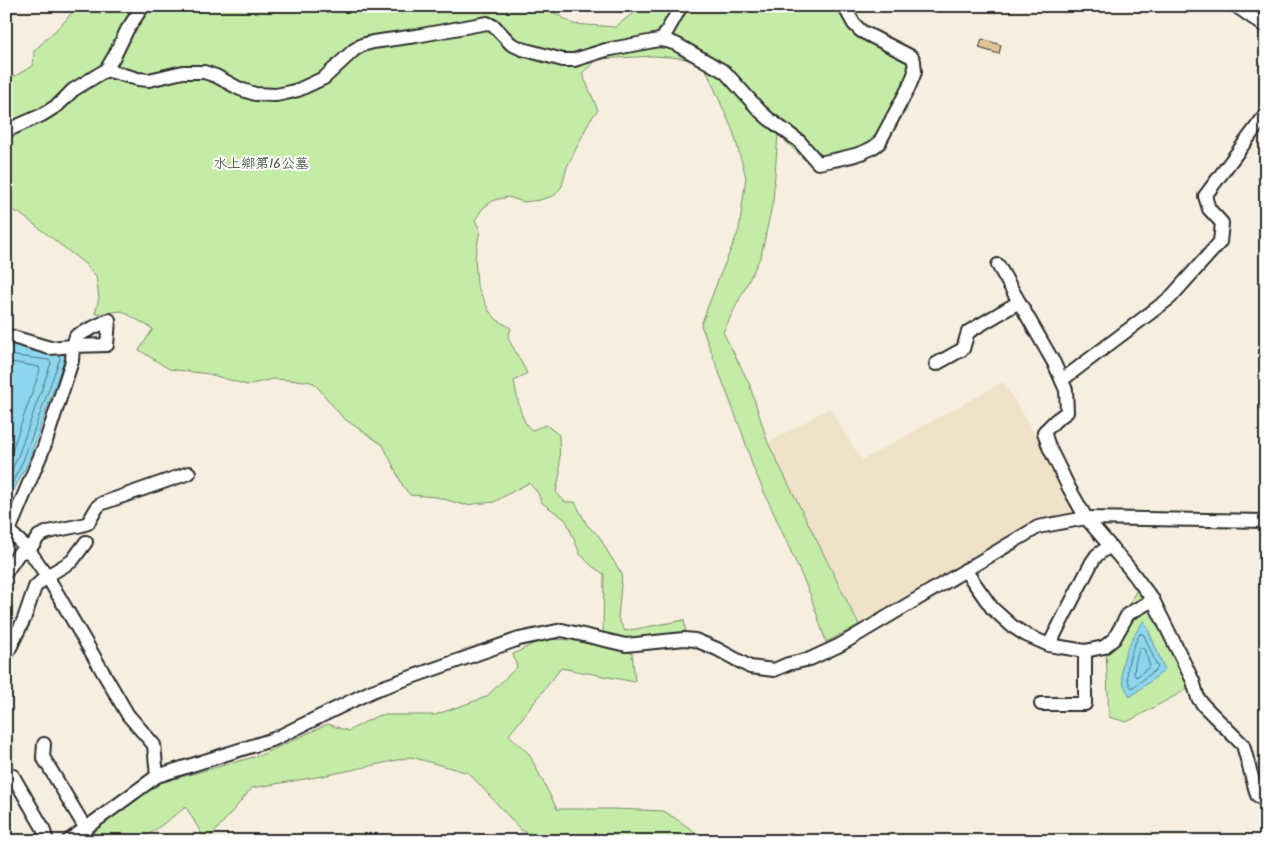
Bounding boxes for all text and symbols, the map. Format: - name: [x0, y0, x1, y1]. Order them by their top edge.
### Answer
- park label: 水上鄉第16公墓: [213, 153, 309, 175]

